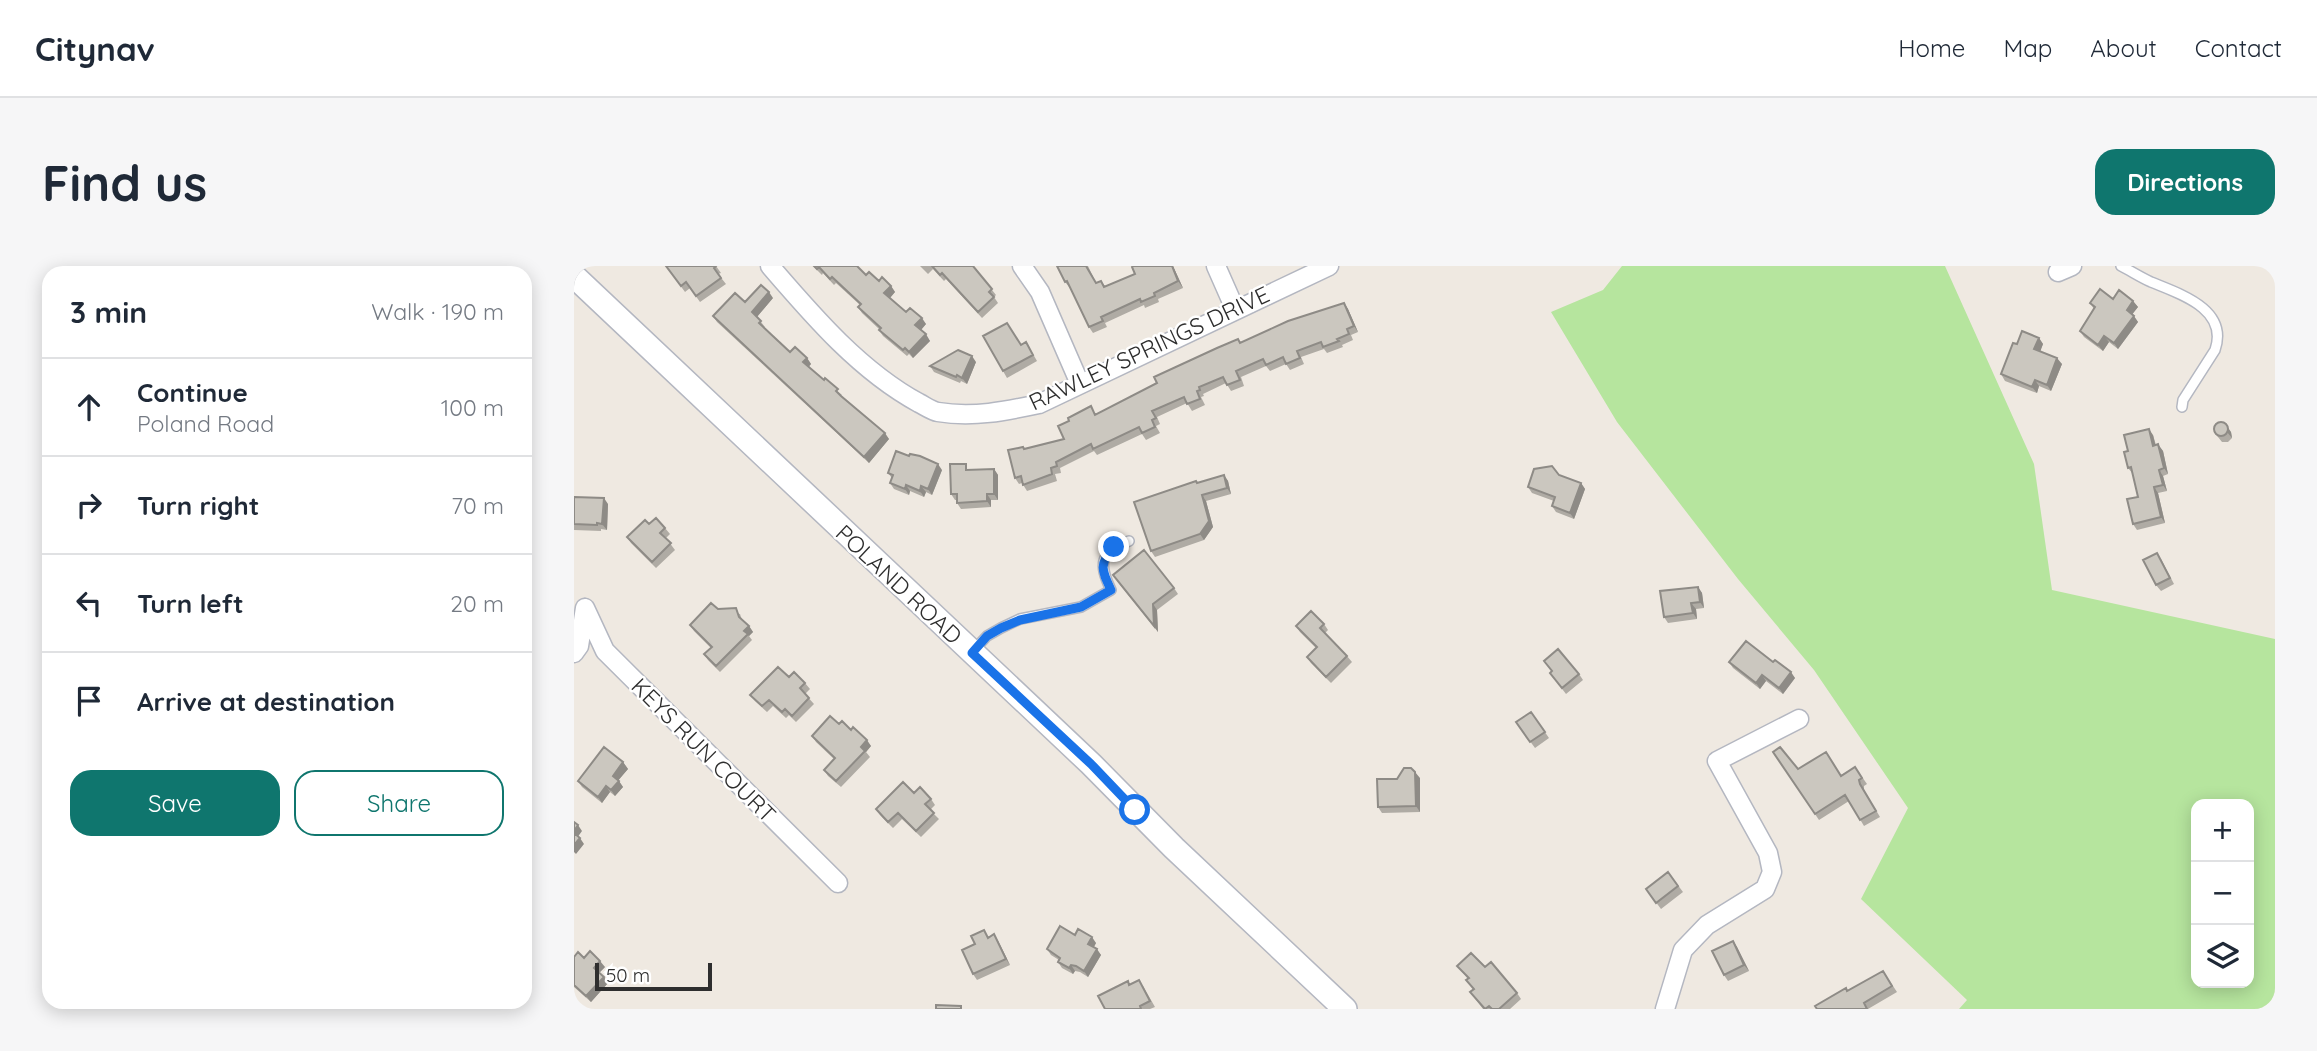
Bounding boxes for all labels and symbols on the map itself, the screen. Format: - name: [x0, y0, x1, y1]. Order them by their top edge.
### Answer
- street label: RAWLEY SPRINGS DRIVE: [1024, 279, 1274, 417]
- street label: POLAND ROAD: [830, 518, 968, 650]
- route end: [1098, 531, 1129, 562]
- street label: KEYS RUN COURT: [626, 672, 782, 828]
- route start: [1119, 794, 1150, 825]
- scale bar: [595, 960, 712, 992]

